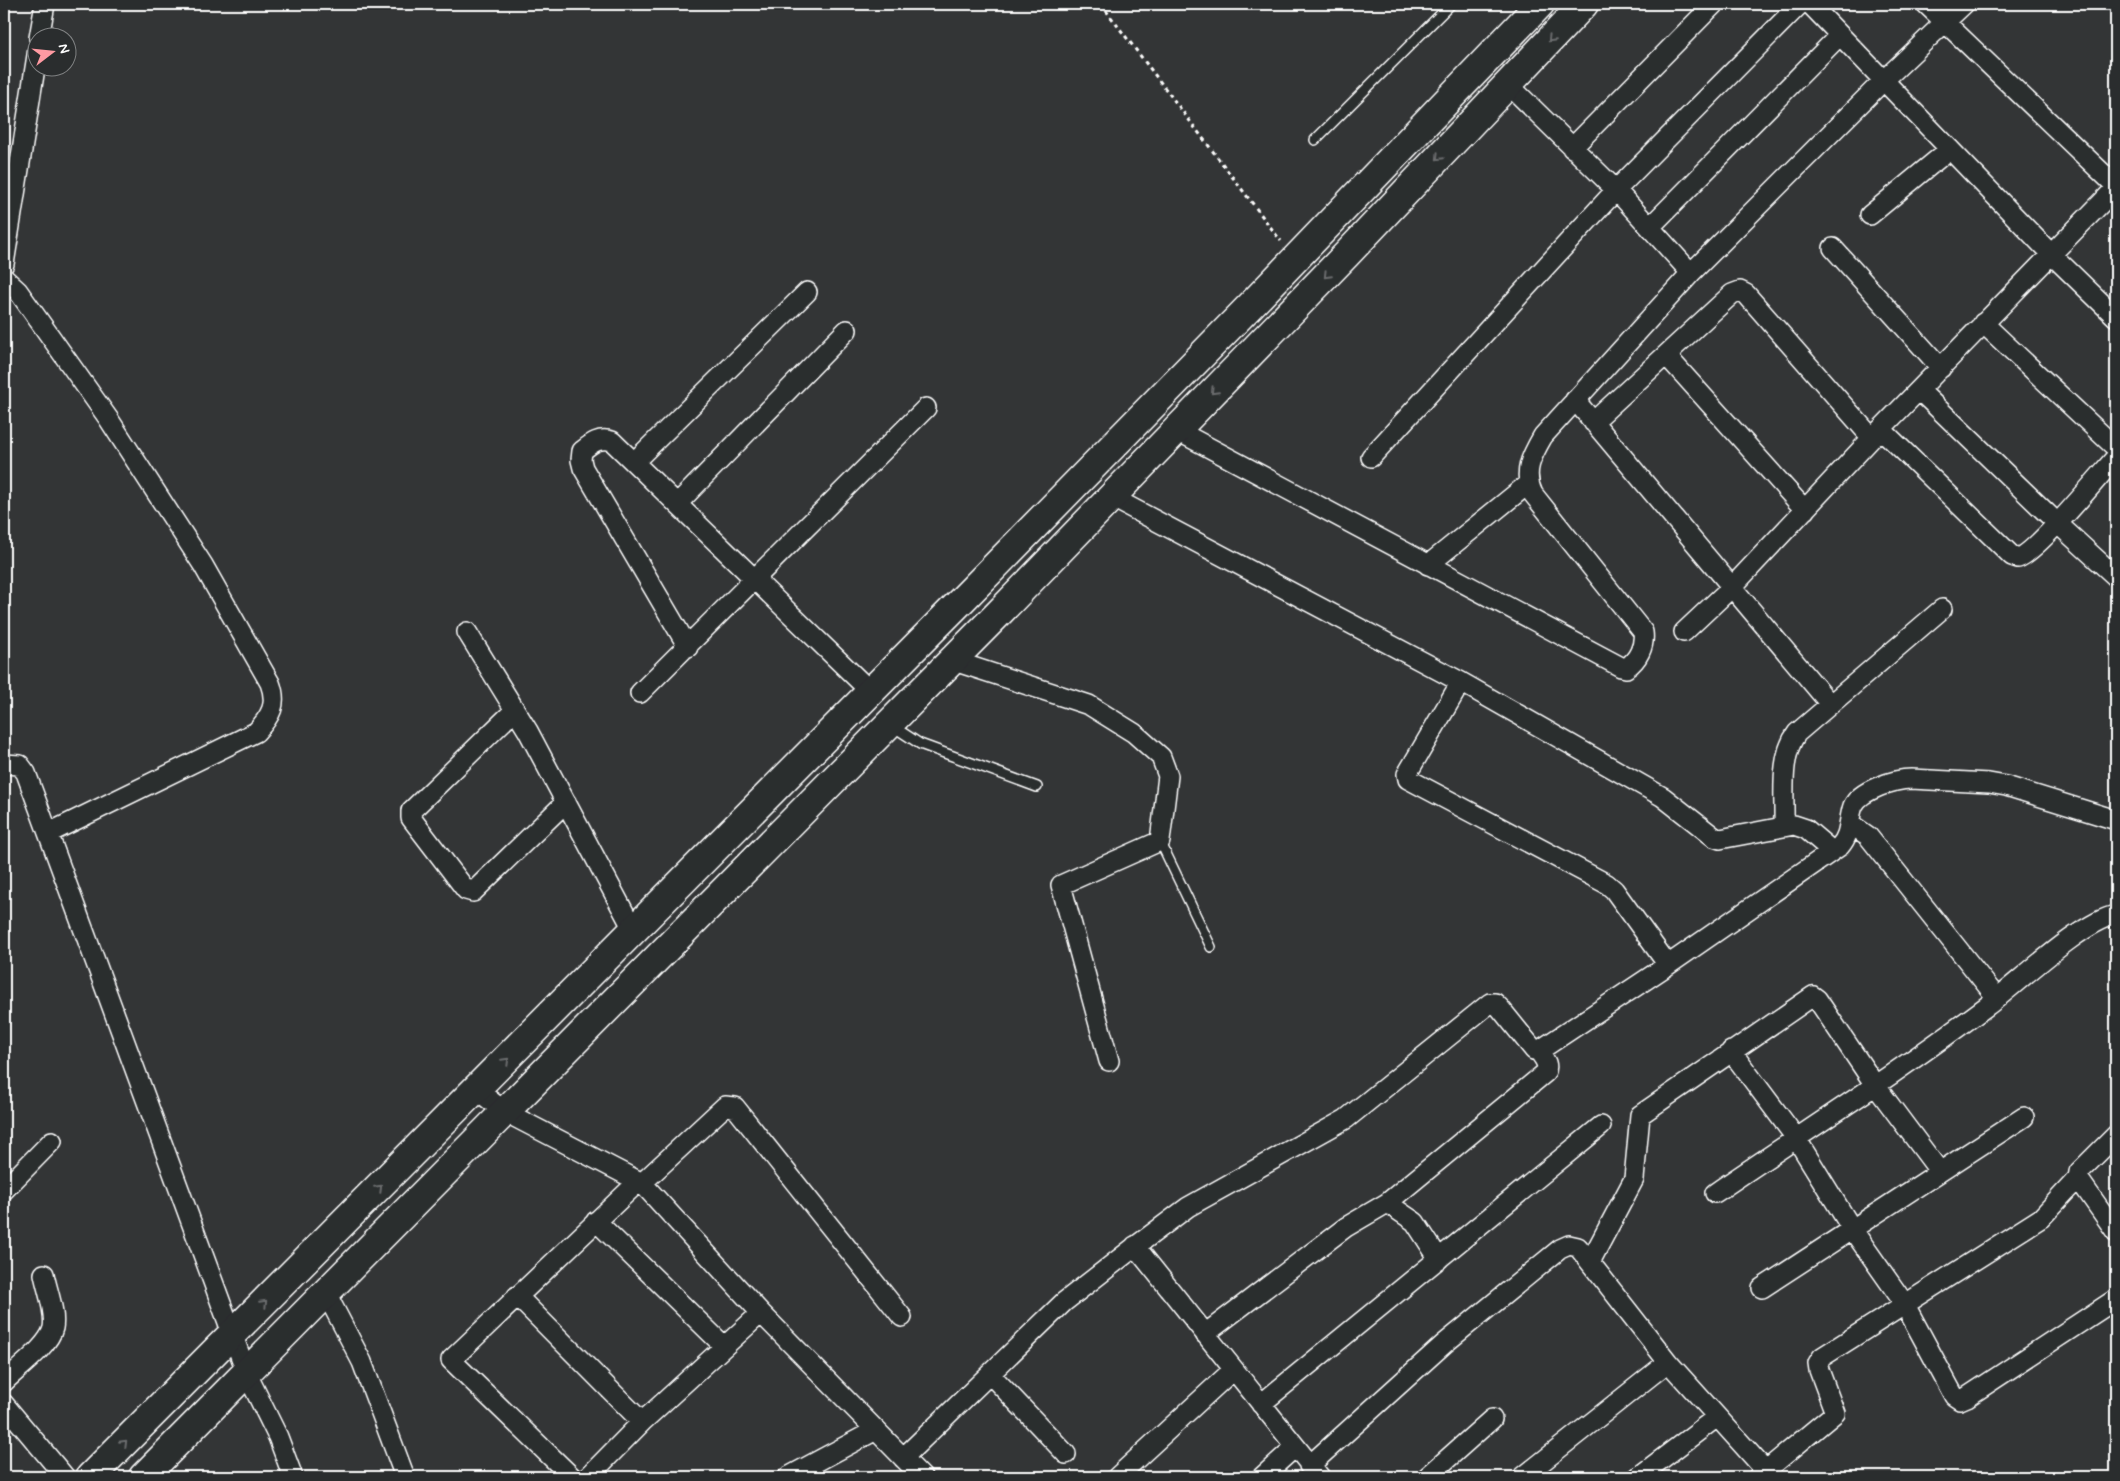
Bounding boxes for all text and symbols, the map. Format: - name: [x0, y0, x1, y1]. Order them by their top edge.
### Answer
- north arrow: [28, 28, 78, 78]
- one-way arrow: [1548, 33, 1557, 42]
- text: N: [54, 42, 73, 56]
- one-way arrow: [1436, 151, 1445, 160]
- one-way arrow: [1324, 269, 1333, 278]
- one-way arrow: [1211, 386, 1220, 395]
- one-way arrow: [500, 1057, 509, 1066]
- one-way arrow: [373, 1185, 382, 1194]
- one-way arrow: [258, 1300, 267, 1309]
- one-way arrow: [118, 1440, 127, 1449]

